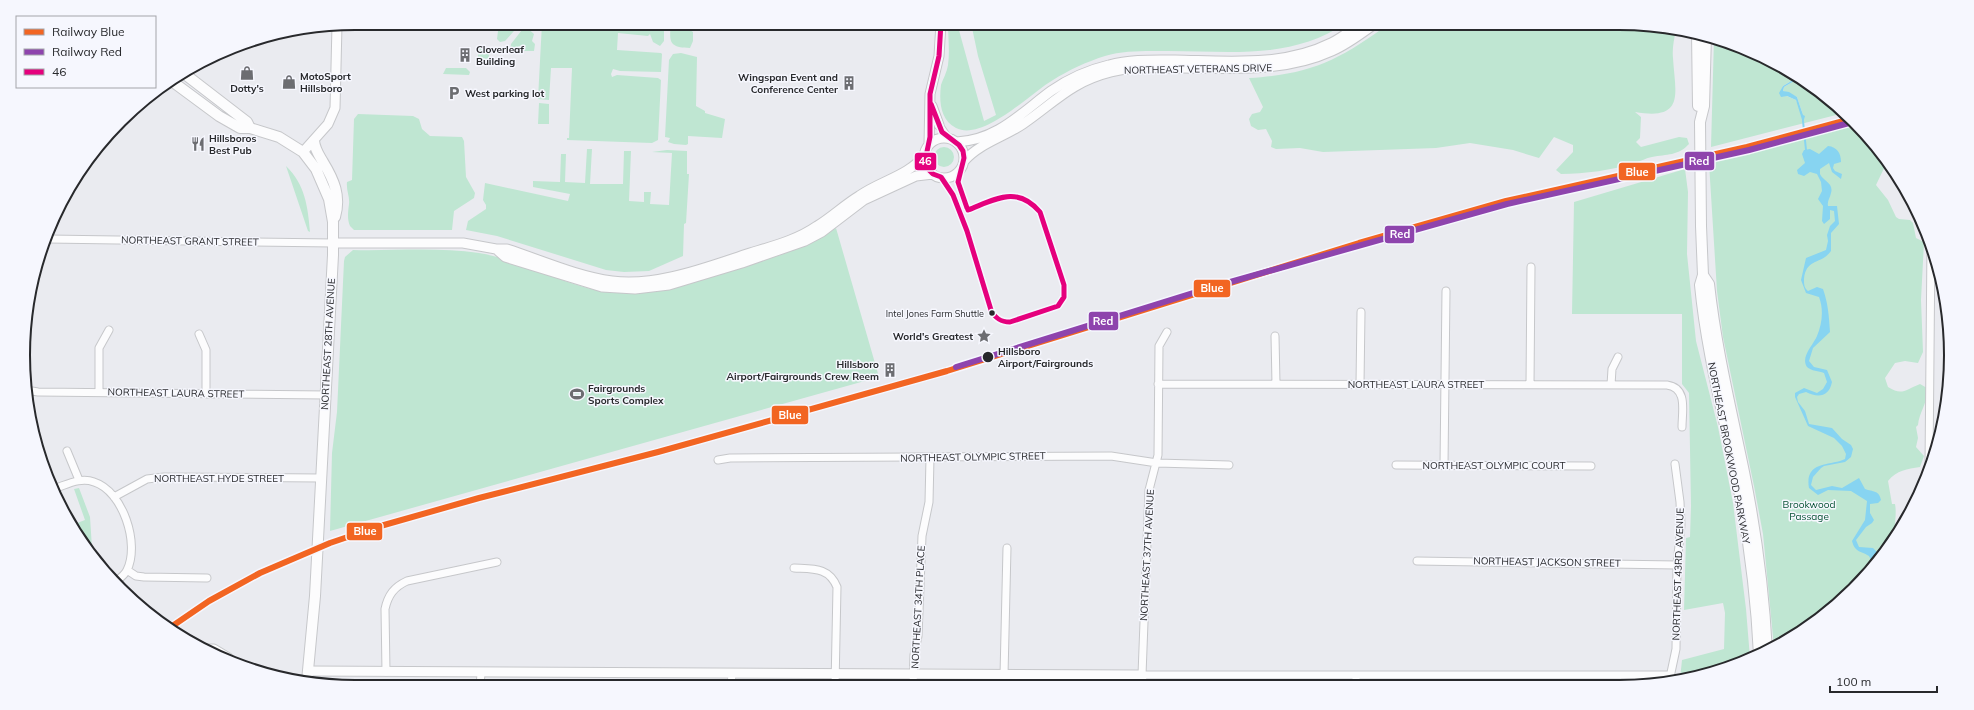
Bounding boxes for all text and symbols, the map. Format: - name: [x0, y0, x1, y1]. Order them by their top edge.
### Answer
- legend: [16, 16, 156, 88]
- text: Railway Blue: [52, 24, 125, 39]
- place label: Cloverleaf Building: [476, 43, 524, 68]
- text: Railway Red: [52, 44, 122, 59]
- building icon: Cloverleaf Building: [457, 47, 473, 63]
- street label: NORTHEAST VETERANS DRIVE: [1124, 61, 1272, 77]
- text: 46: [52, 64, 66, 79]
- shop icon: Dotty's: [239, 65, 255, 81]
- place label: MotoSport Hillsboro: [300, 70, 351, 95]
- place label: Wingspan Event and Conference Center: [738, 71, 838, 96]
- shop icon: MotoSport Hillsboro: [281, 74, 297, 90]
- building icon: Wingspan Event and Conference Center: [841, 75, 857, 91]
- place label: Dotty's: [230, 82, 264, 95]
- parking icon: West parking lot: [446, 85, 462, 101]
- place label: West parking lot: [465, 87, 544, 100]
- place label: Hillsboros Best Pub: [209, 132, 256, 157]
- restaurant icon: Hillsboros Best Pub: [190, 136, 206, 152]
- line badge: Red: [1684, 151, 1715, 171]
- line badge: 46: [914, 152, 937, 171]
- text: 46: [918, 154, 932, 168]
- text: Red: [1689, 154, 1709, 168]
- line badge: Blue: [1618, 162, 1656, 181]
- text: Blue: [1625, 165, 1649, 179]
- line badge: Red: [1384, 225, 1415, 244]
- text: Red: [1390, 227, 1410, 241]
- street label: NORTHEAST GRANT STREET: [121, 233, 259, 249]
- street label: NORTHEAST 28TH AVENUE: [318, 278, 338, 410]
- line badge: Blue: [1193, 279, 1231, 298]
- text: Blue: [1200, 281, 1224, 295]
- place label: Intel Jones Farm Shuttle: [886, 308, 984, 319]
- marker: Intel Jones Farm Shuttle: [987, 308, 997, 318]
- line badge: Red: [1088, 311, 1119, 331]
- text: Red: [1093, 314, 1113, 328]
- place icon: World's Greatest: [976, 328, 992, 344]
- place label: World's Greatest: [893, 330, 973, 343]
- place label: Hillsboro Airport/Fairgrounds: [998, 345, 1093, 370]
- marker: Hillsboro Airport/Fairgrounds: [981, 350, 995, 364]
- place label: Hillsboro Airport/Fairgrounds Crew Reem: [727, 358, 879, 383]
- street label: NORTHEAST BROOKWOOD PARKWAY: [1705, 361, 1753, 546]
- building icon: Hillsboro Airport/Fairgrounds Crew Reem: [882, 362, 898, 378]
- street label: NORTHEAST LAURA STREET: [1348, 378, 1484, 391]
- place label: Fairgrounds Sports Complex: [588, 382, 664, 407]
- street label: NORTHEAST LAURA STREET: [108, 385, 244, 401]
- sports icon: Fairgrounds Sports Complex: [569, 386, 585, 402]
- line badge: Blue: [771, 405, 809, 425]
- text: Blue: [778, 408, 802, 422]
- street label: NORTHEAST OLYMPIC STREET: [900, 449, 1046, 465]
- street label: NORTHEAST OLYMPIC COURT: [1422, 459, 1566, 472]
- street label: NORTHEAST HYDE STREET: [154, 472, 284, 485]
- street label: NORTHEAST 37TH AVENUE: [1137, 489, 1157, 621]
- park label: Brookwood Passage: [1783, 498, 1835, 523]
- street label: NORTHEAST 43RD AVENUE: [1669, 507, 1687, 641]
- line badge: Blue: [346, 522, 383, 541]
- text: Blue: [353, 524, 377, 538]
- street label: NORTHEAST 34TH PLACE: [908, 545, 928, 669]
- street label: NORTHEAST JACKSON STREET: [1473, 554, 1621, 570]
- scale bar: [1830, 668, 1937, 694]
- text: 100 m: [1836, 674, 1871, 689]

